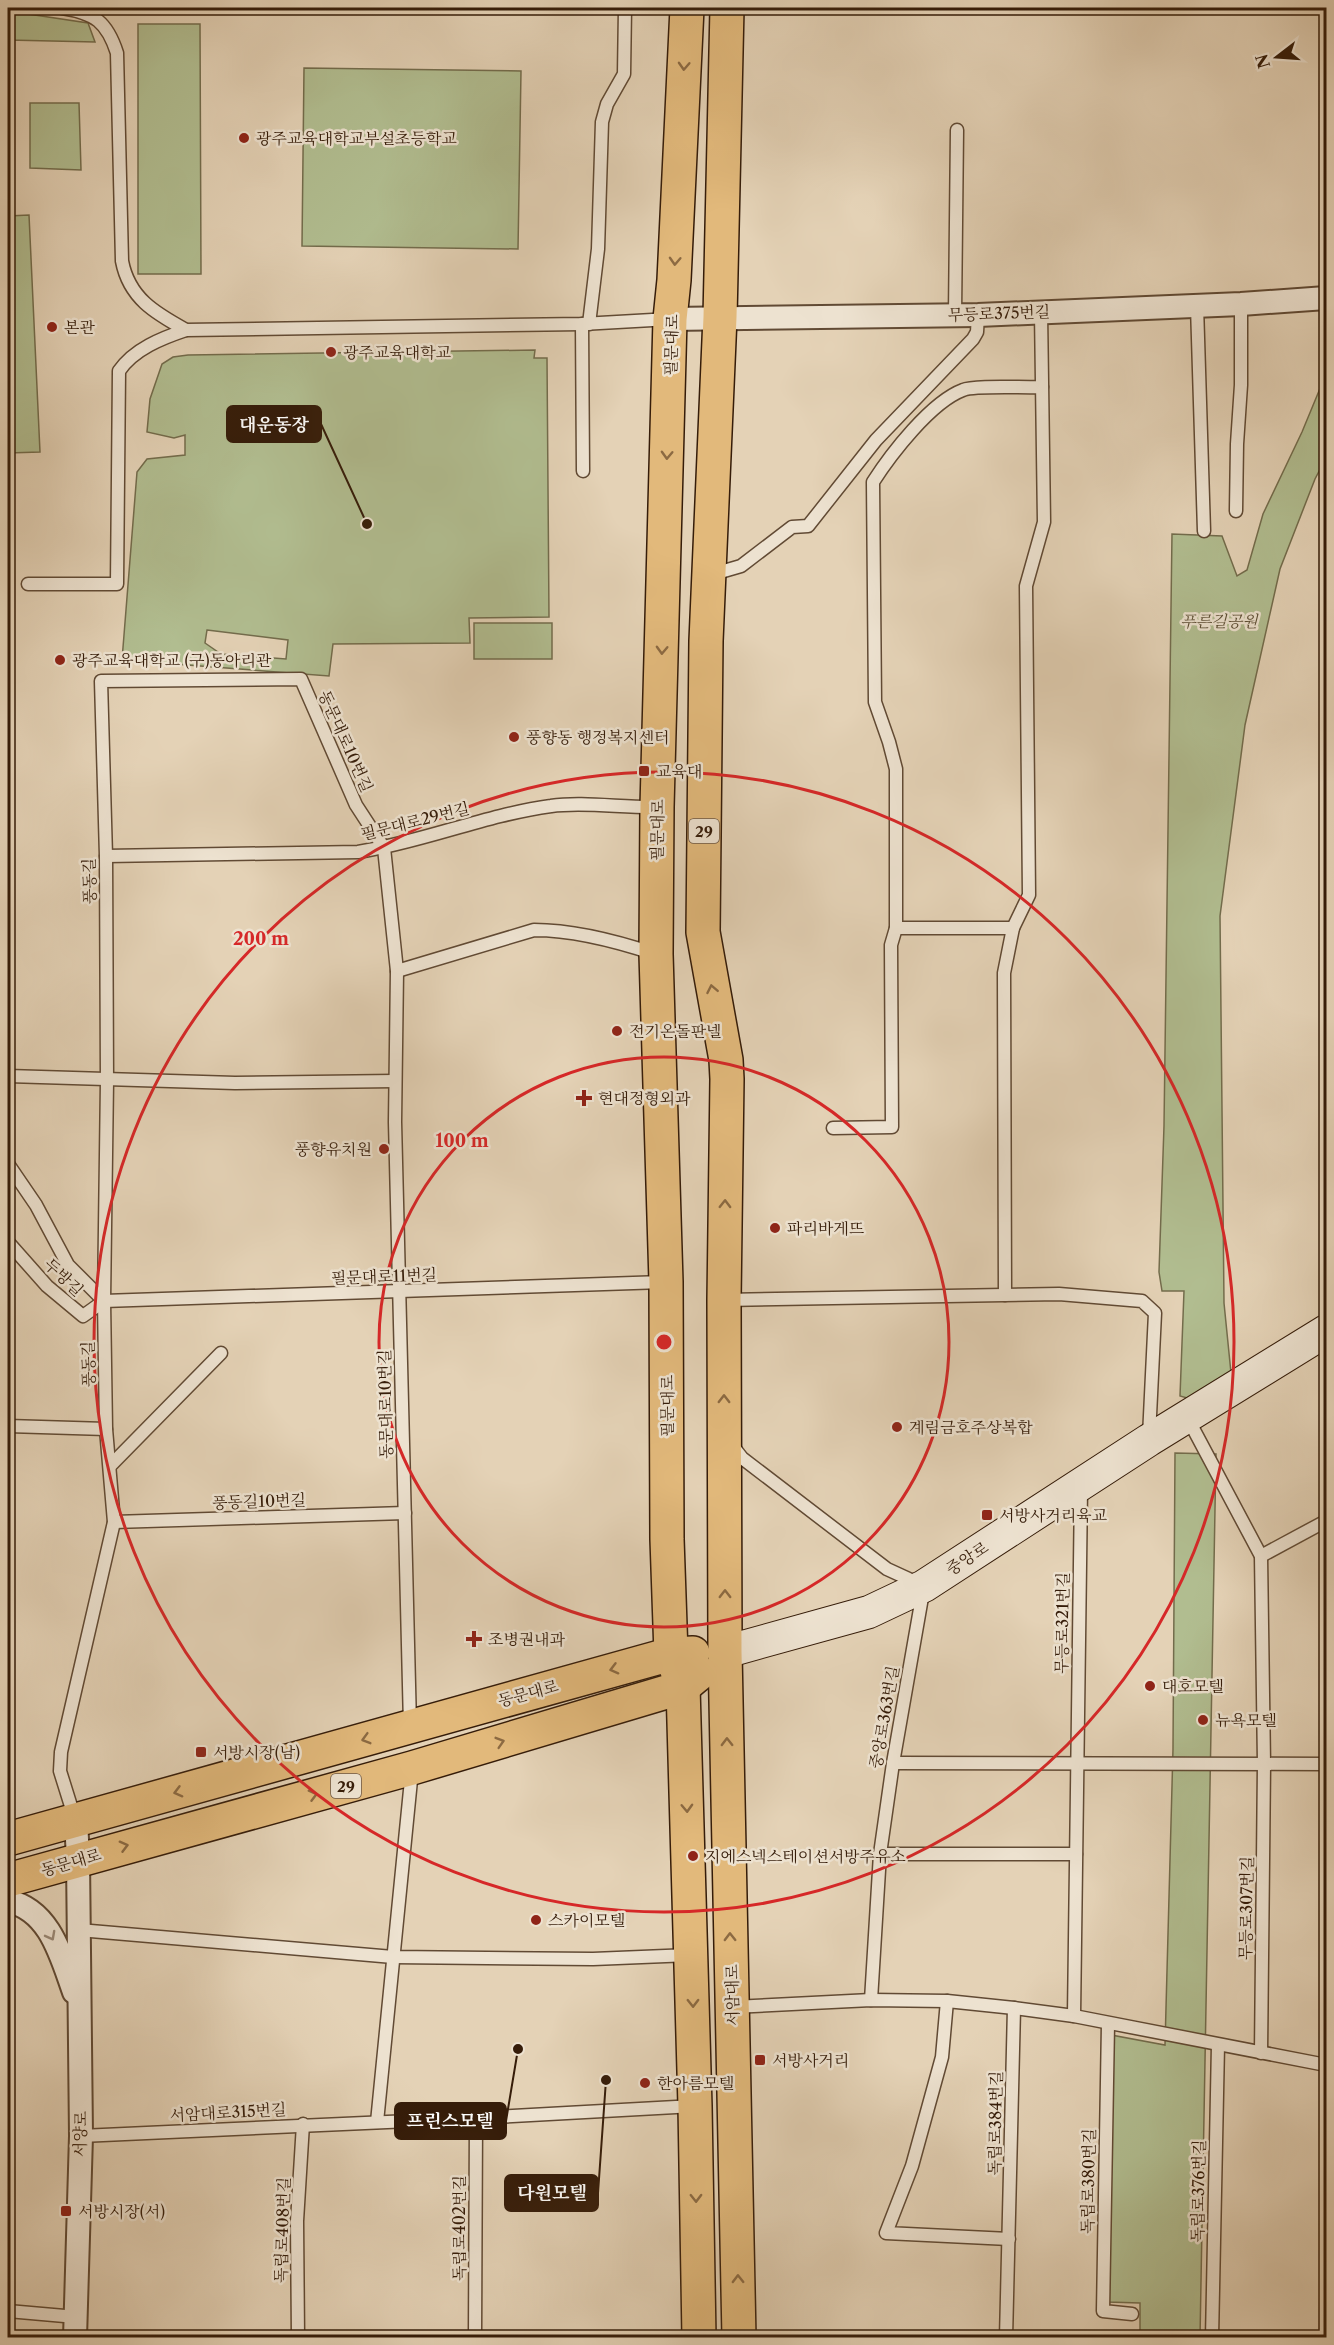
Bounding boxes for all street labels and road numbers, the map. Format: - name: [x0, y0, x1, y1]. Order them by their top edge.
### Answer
- street label: 무등로375번길: [947, 301, 1051, 325]
- street label: 필문대로: [660, 313, 682, 376]
- street label: 동문대로10번길: [315, 687, 377, 795]
- street label: 필문대로29번길: [359, 798, 471, 844]
- street label: 필문대로: [646, 798, 668, 861]
- road number: 29: [689, 819, 719, 843]
- street label: 풍동길: [79, 858, 99, 904]
- street label: 두방길: [40, 1254, 88, 1300]
- street label: 필문대로11번길: [331, 1264, 437, 1288]
- street label: 풍동길: [78, 1341, 98, 1387]
- street label: 동문대로10번길: [374, 1349, 396, 1459]
- street label: 필문대로: [657, 1375, 677, 1437]
- street label: 풍동길10번길: [212, 1489, 306, 1513]
- street label: 중앙로: [942, 1537, 992, 1579]
- street label: 무등로321번길: [1051, 1572, 1073, 1674]
- street label: 중앙로363번길: [865, 1664, 903, 1770]
- street label: 동문대로: [496, 1675, 561, 1711]
- road number: 29: [331, 1774, 361, 1798]
- street label: 동문대로: [39, 1844, 104, 1880]
- street label: 무등로307번길: [1235, 1856, 1257, 1960]
- street label: 서암대로: [721, 1963, 743, 2026]
- street label: 독립로384번길: [984, 2070, 1006, 2176]
- street label: 서암대로315번길: [169, 2099, 287, 2125]
- street label: 서양로: [70, 2110, 90, 2157]
- street label: 독립로380번길: [1077, 2128, 1099, 2234]
- street label: 독립로376번길: [1187, 2139, 1209, 2243]
- street label: 독립로402번길: [449, 2175, 469, 2281]
- street label: 독립로408번길: [270, 2177, 294, 2283]

